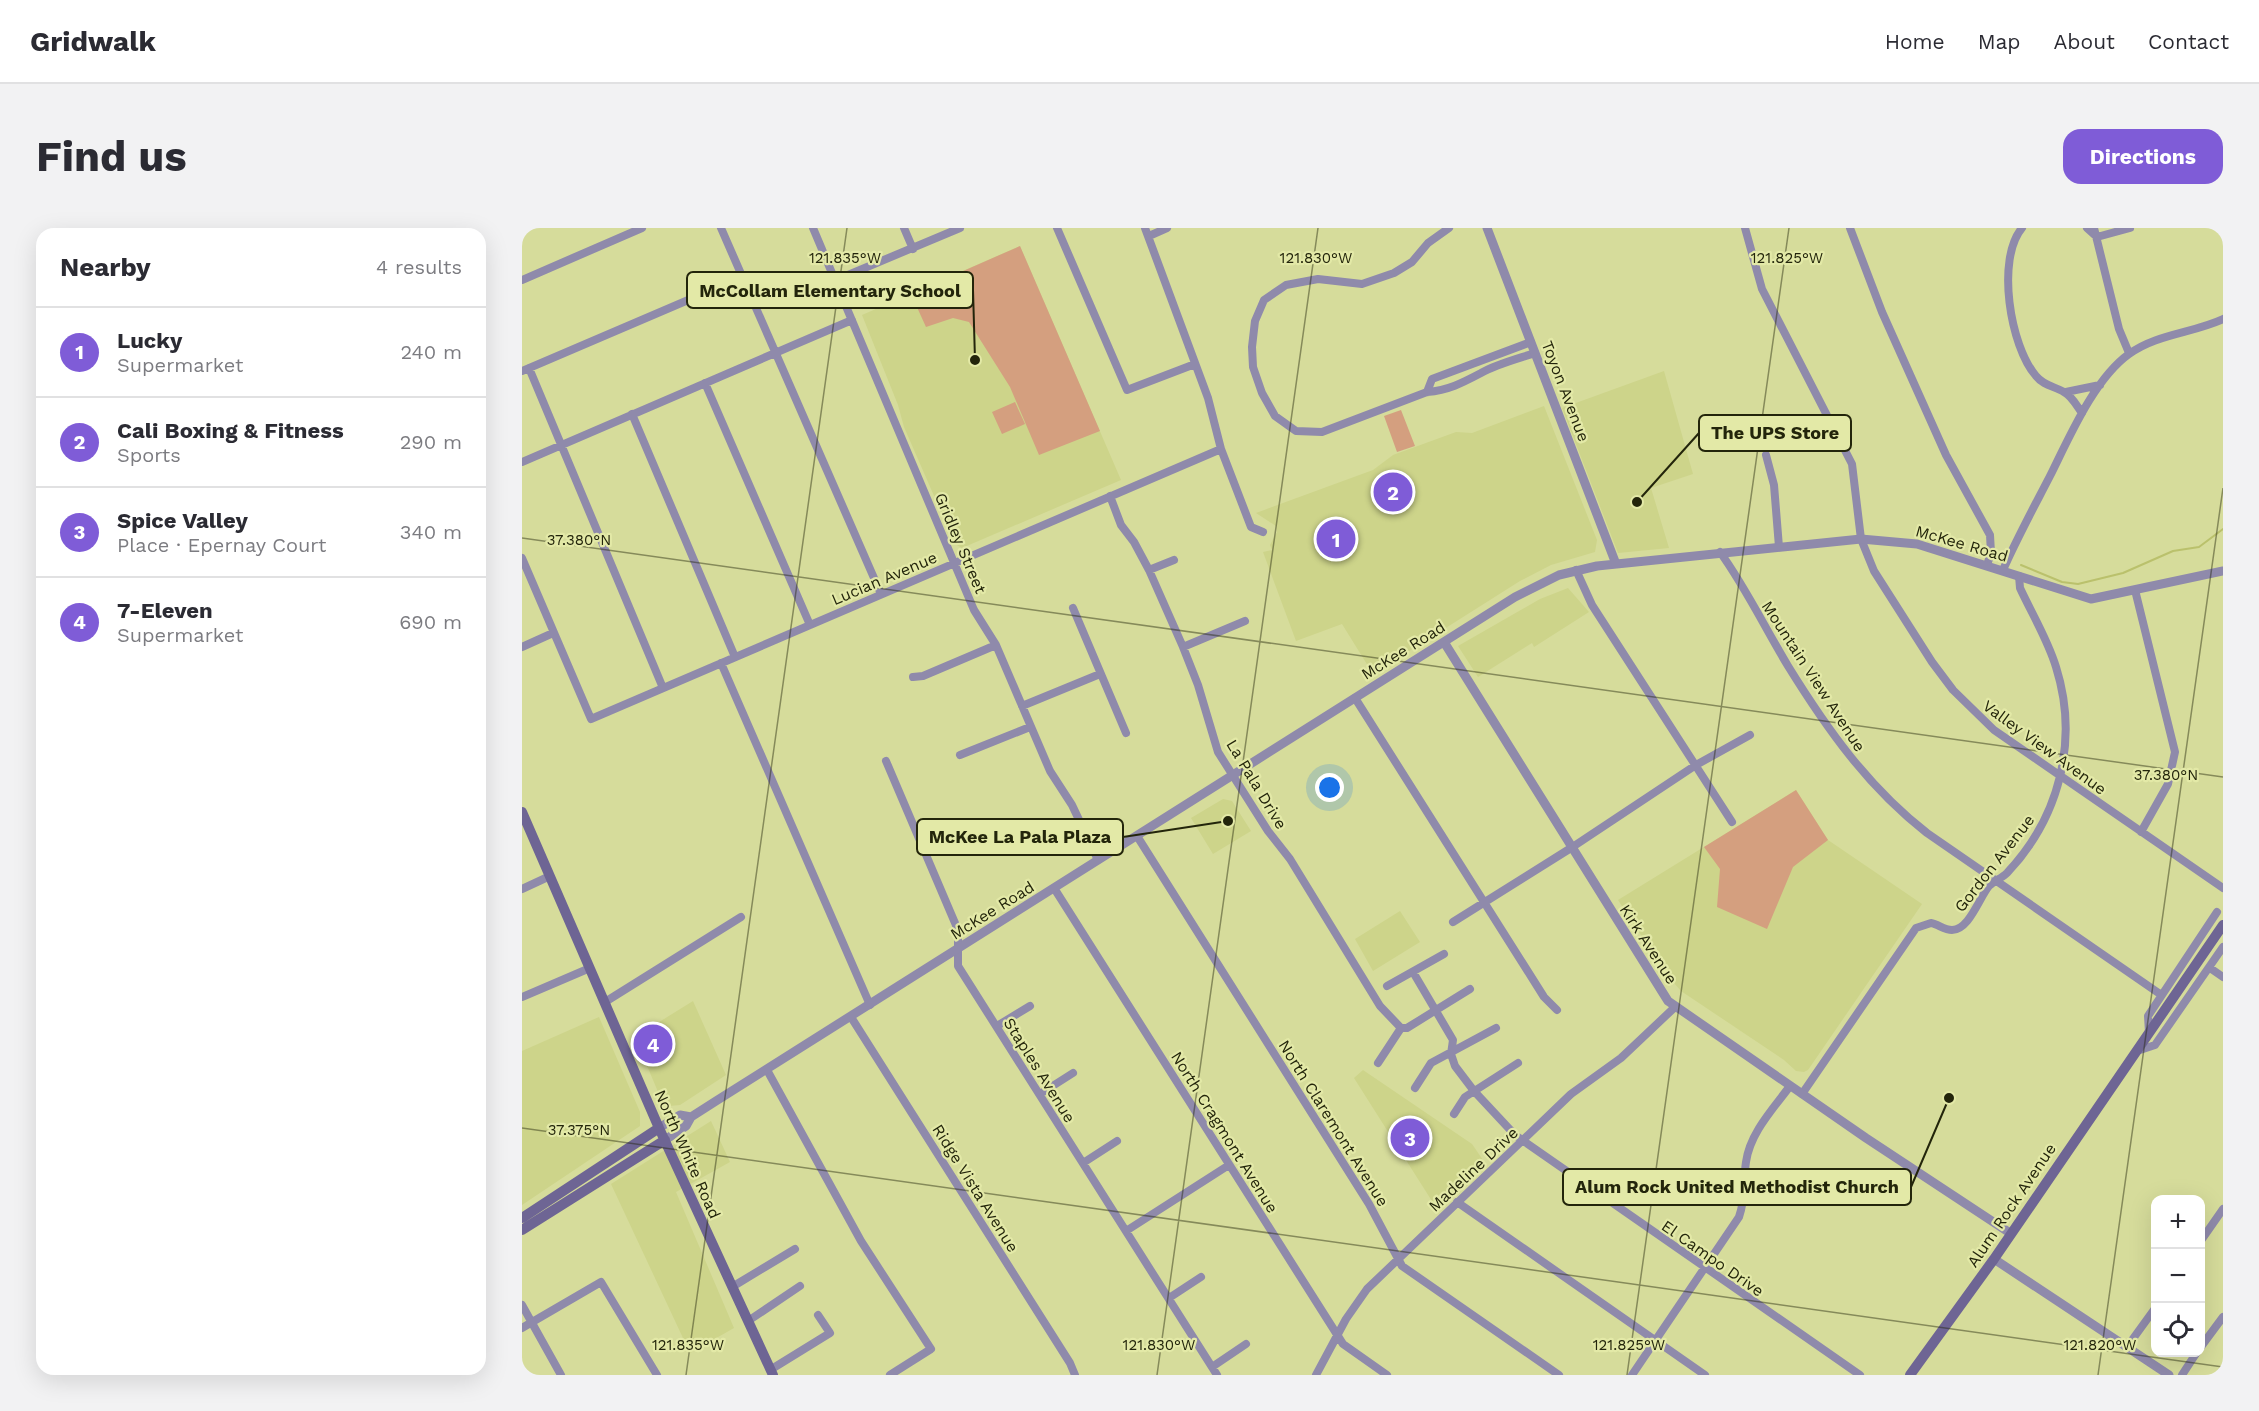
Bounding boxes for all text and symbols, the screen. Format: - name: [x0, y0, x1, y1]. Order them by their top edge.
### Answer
- text: Gridwalk: [30, 25, 156, 58]
- text: Home: [1885, 29, 1945, 54]
- text: Map: [1978, 29, 2021, 54]
- text: About: [2054, 29, 2115, 54]
- text: Contact: [2148, 29, 2229, 54]
- button: Directions: [2063, 129, 2223, 184]
- text: Find us: [36, 132, 187, 181]
- text: 121.835°W: [809, 249, 881, 267]
- text: 121.830°W: [1280, 249, 1352, 267]
- text: 121.825°W: [1751, 249, 1823, 267]
- text: Nearby: [60, 252, 151, 282]
- text: 4 results: [376, 255, 462, 279]
- callout: McCollam Elementary School: [687, 272, 973, 308]
- text: McCollam Elementary School: [699, 280, 961, 301]
- text: Lucky: [117, 328, 182, 353]
- street label: Toyon Avenue: [1538, 338, 1593, 444]
- text: 1: [75, 340, 84, 364]
- text: 240 m: [400, 340, 462, 364]
- text: Supermarket: [117, 353, 243, 377]
- callout: The UPS Store: [1699, 415, 1851, 451]
- text: Cali Boxing & Fitness: [117, 418, 344, 443]
- text: The UPS Store: [1711, 422, 1839, 443]
- text: 2: [74, 430, 85, 454]
- text: 290 m: [400, 430, 462, 454]
- text: Sports: [117, 443, 181, 467]
- pin: 2: [1374, 470, 1412, 514]
- street label: Gridley Street: [931, 490, 990, 597]
- text: Spice Valley: [117, 508, 248, 533]
- pin: 1: [1316, 516, 1356, 562]
- text: 3: [74, 520, 85, 544]
- text: 340 m: [400, 520, 462, 544]
- street label: McKee Road: [1913, 521, 2010, 566]
- text: 37.380°N: [547, 531, 611, 549]
- text: Place · Epernay Court: [117, 533, 326, 557]
- street label: Lucian Avenue: [829, 548, 940, 609]
- street label: Mountain View Avenue: [1758, 597, 1869, 755]
- text: 7-Eleven: [117, 598, 213, 623]
- text: 4: [73, 610, 86, 634]
- text: 690 m: [399, 610, 462, 634]
- street label: McKee Road: [1358, 617, 1449, 684]
- text: Supermarket: [117, 623, 243, 647]
- street label: Valley View Avenue: [1979, 696, 2110, 799]
- street label: La Pala Drive: [1222, 736, 1291, 833]
- text: 37.380°N: [2134, 766, 2198, 784]
- your location: [1315, 773, 1344, 802]
- street label: Gordon Avenue: [1950, 811, 2038, 916]
- callout: McKee La Pala Plaza: [917, 819, 1123, 855]
- text: McKee La Pala Plaza: [929, 826, 1112, 847]
- street label: McKee Road: [947, 877, 1038, 944]
- street label: Kirk Avenue: [1616, 901, 1681, 988]
- street label: Staples Avenue: [1000, 1014, 1079, 1126]
- pin: 4: [634, 1022, 672, 1066]
- street label: North Claremont Avenue: [1275, 1037, 1393, 1210]
- street label: North Cragmont Avenue: [1167, 1048, 1282, 1217]
- street label: North White Road: [651, 1087, 724, 1222]
- pin: 3: [1390, 1116, 1430, 1160]
- text: 37.375°N: [548, 1121, 610, 1139]
- street label: Ridge Vista Avenue: [928, 1121, 1023, 1256]
- street label: Madeline Drive: [1425, 1123, 1522, 1216]
- street label: Alum Rock Avenue: [1963, 1140, 2060, 1271]
- callout: Alum Rock United Methodist Church: [1563, 1169, 1911, 1205]
- text: Alum Rock United Methodist Church: [1575, 1176, 1899, 1197]
- map controls: [2151, 1195, 2205, 1357]
- button: +: [2151, 1195, 2205, 1249]
- street label: El Campo Drive: [1658, 1216, 1767, 1301]
- button: −: [2151, 1249, 2205, 1303]
- button: locate: [2151, 1303, 2205, 1357]
- text: 121.835°W: [652, 1336, 724, 1354]
- text: 121.830°W: [1123, 1336, 1195, 1354]
- text: 121.825°W: [1593, 1336, 1665, 1354]
- text: 121.820°W: [2063, 1336, 2137, 1354]

